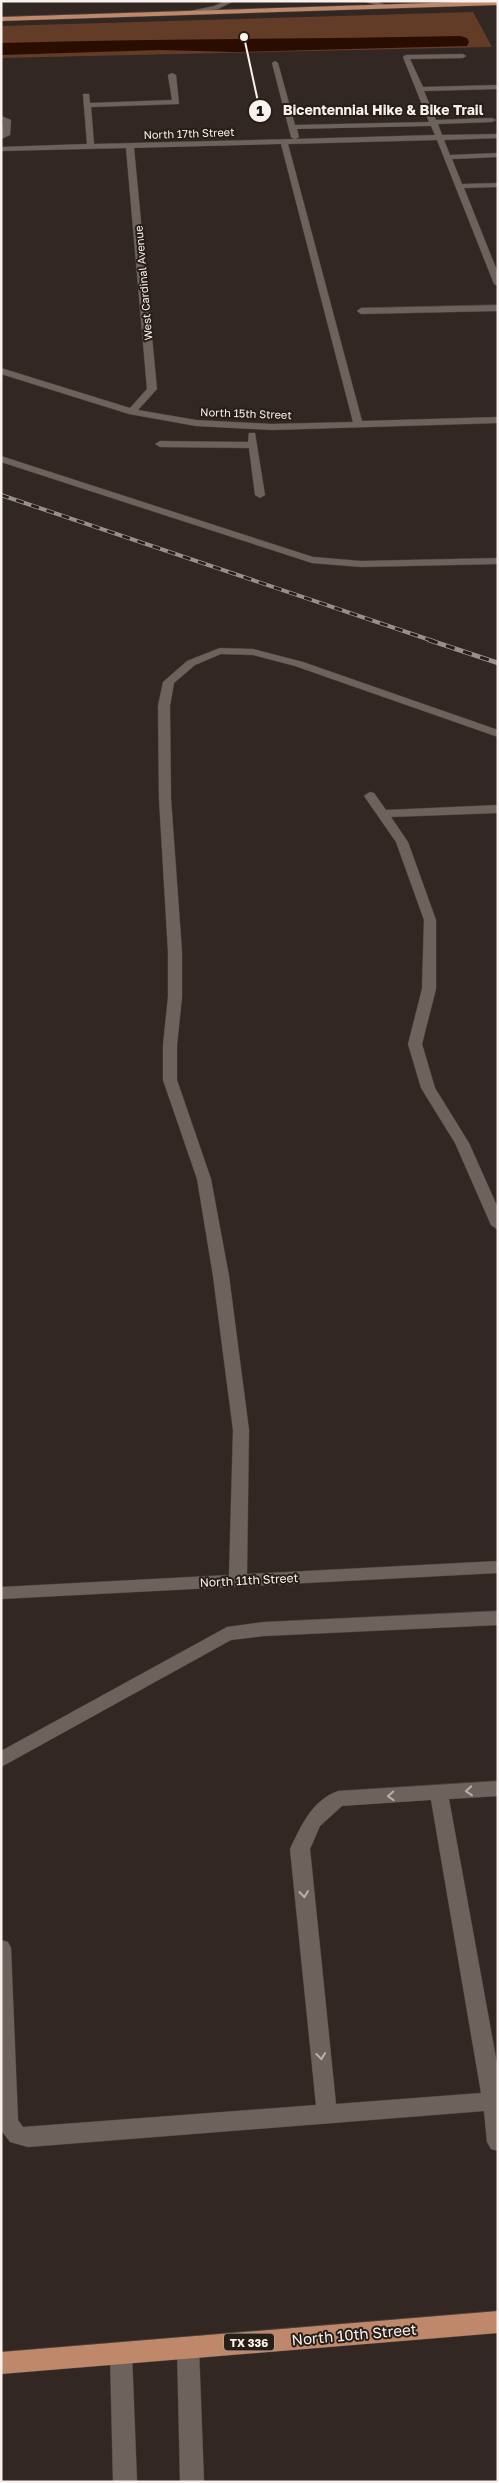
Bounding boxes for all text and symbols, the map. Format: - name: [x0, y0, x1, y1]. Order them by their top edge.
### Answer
- callout: Bicentennial Hike & Bike Trail: [247, 96, 493, 125]
- text: 1: [256, 101, 264, 119]
- text: Bicentennial Hike & Bike Trail: [283, 101, 484, 118]
- street label: North 17th Street: [143, 125, 235, 141]
- street label: West Cardinal Avenue: [132, 225, 154, 341]
- street label: North 15th Street: [200, 405, 292, 421]
- street label: North 11th Street: [199, 1570, 299, 1590]
- one-way arrow: [464, 1785, 472, 1796]
- one-way arrow: [386, 1791, 394, 1801]
- one-way arrow: [299, 1890, 310, 1898]
- one-way arrow: [315, 2052, 326, 2060]
- street label: North 10th Street: [291, 2320, 417, 2348]
- road number: TX 336: [224, 2334, 274, 2350]

